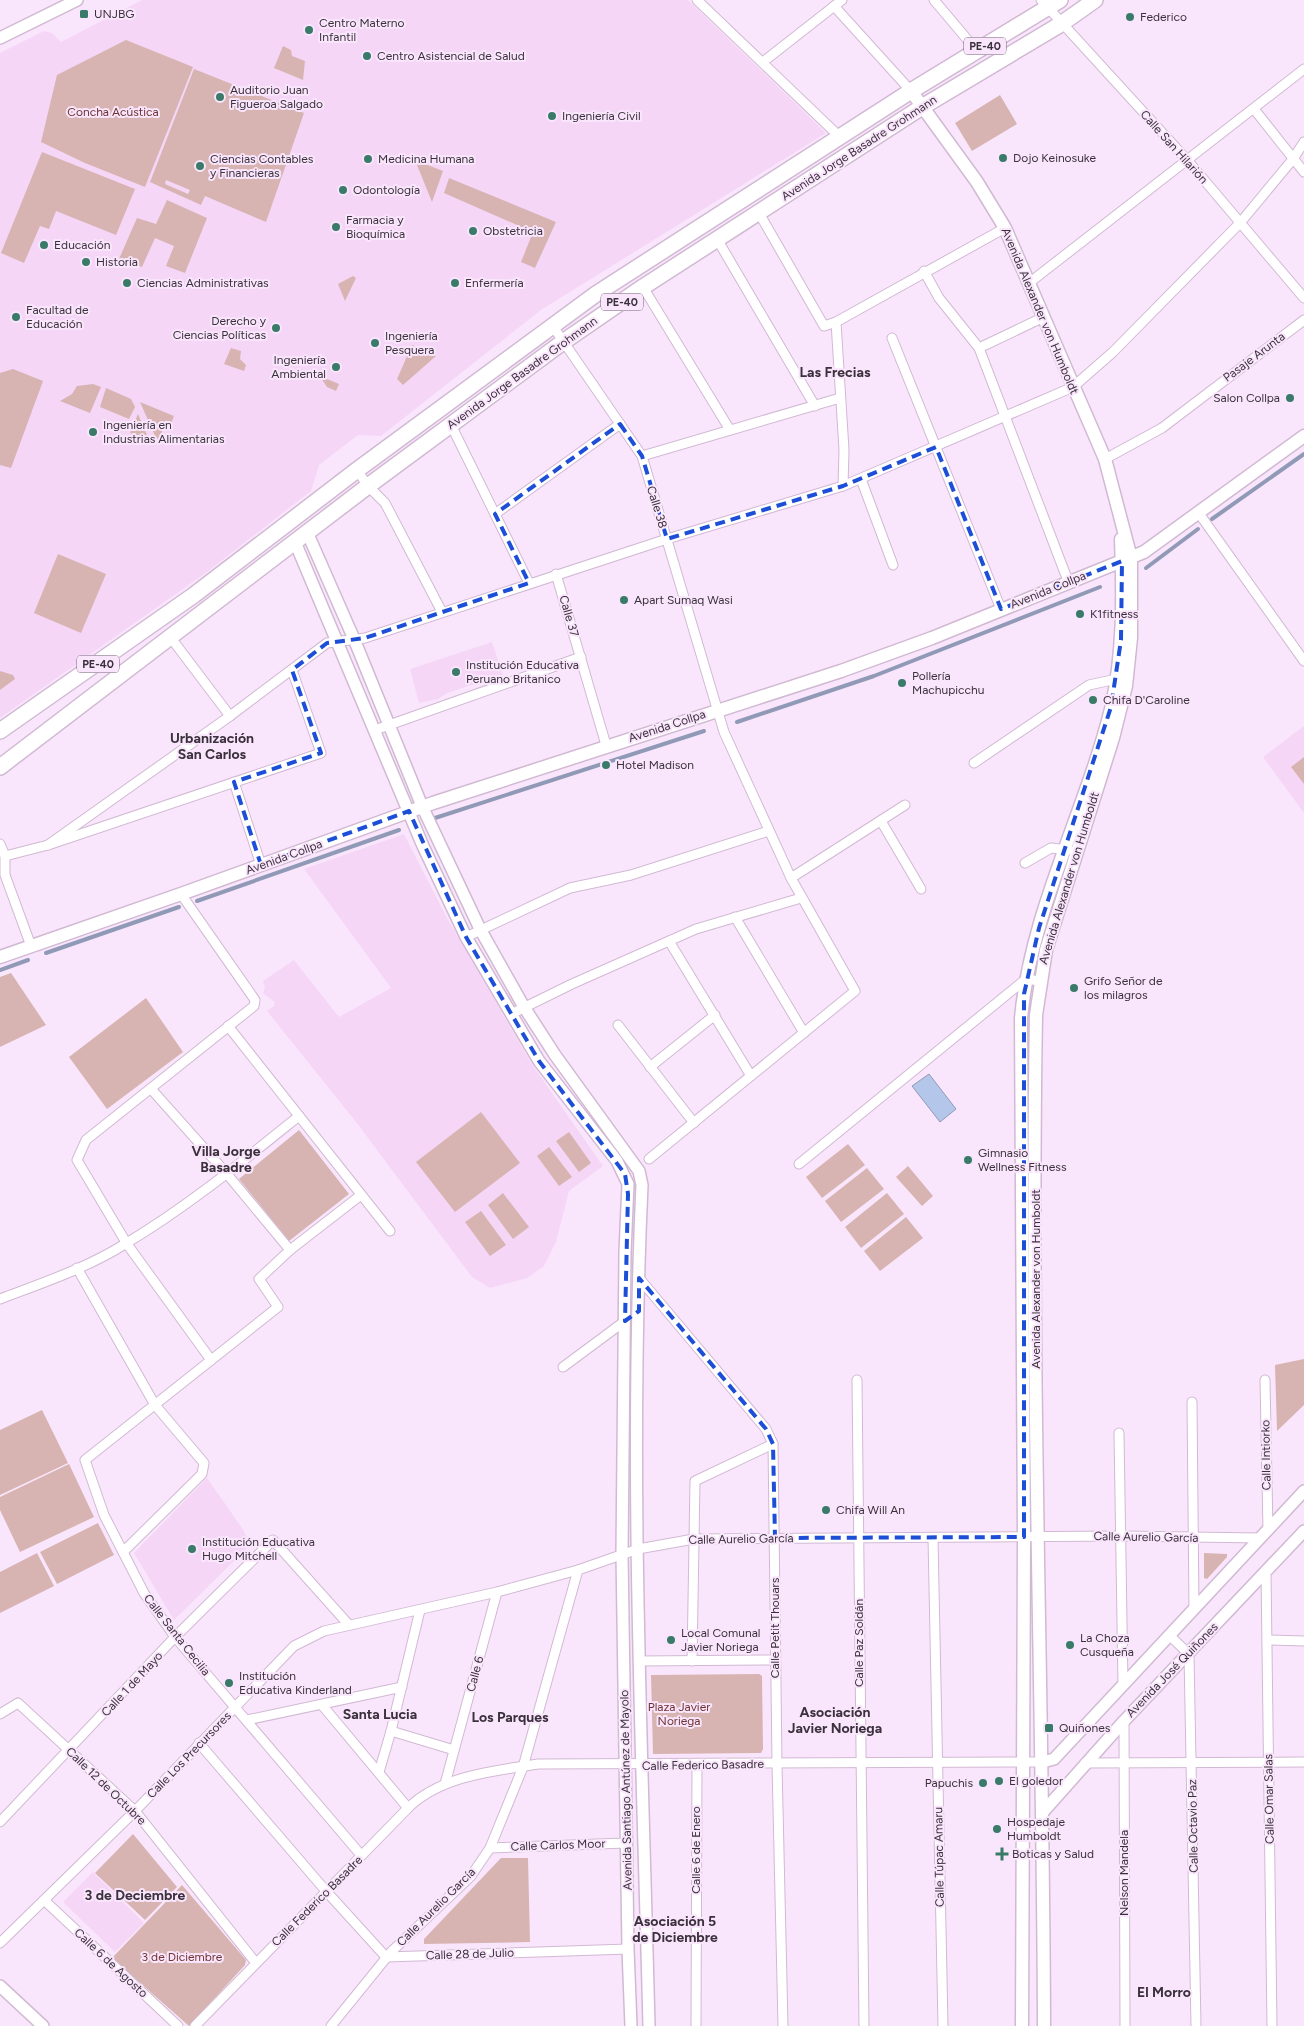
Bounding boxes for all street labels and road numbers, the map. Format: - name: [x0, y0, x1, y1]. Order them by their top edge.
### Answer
- road number: PE-40: [964, 37, 1006, 54]
- street label: Avenida Jorge Basadre Grohmann: [779, 92, 940, 204]
- street label: Calle San Hilarión: [1137, 107, 1211, 187]
- street label: Avenida Alexander von Humboldt: [999, 226, 1082, 397]
- road number: PE-40: [601, 294, 643, 310]
- street label: Avenida Jorge Basadre Grohmann: [444, 314, 600, 432]
- street label: Pasaje Arunta: [1220, 329, 1288, 385]
- street label: Calle 38: [644, 484, 670, 530]
- street label: Avenida Collpa: [1008, 568, 1088, 612]
- street label: Calle 37: [556, 594, 582, 639]
- road number: PE-40: [77, 656, 119, 672]
- street label: Avenida Collpa: [627, 707, 707, 745]
- street label: Avenida Alexander von Humboldt: [1036, 790, 1102, 966]
- street label: Avenida Collpa: [244, 837, 324, 877]
- street label: Avenida Alexander von Humboldt: [1029, 1189, 1043, 1369]
- street label: Calle Intiorko: [1258, 1420, 1274, 1490]
- street label: Calle Aurelio García: [1093, 1529, 1199, 1545]
- street label: Calle Aurelio García: [688, 1531, 794, 1547]
- street label: Calle Petit Thouars: [768, 1577, 782, 1678]
- street label: Calle Santa Cecilia: [141, 1592, 213, 1678]
- street label: Calle Paz Soldán: [852, 1599, 866, 1687]
- street label: Avenida José Quiñones: [1123, 1620, 1221, 1720]
- street label: Calle 1 de Mayo: [98, 1649, 166, 1719]
- street label: Calle 6: [464, 1654, 487, 1693]
- street label: Avenida Santiago Antúnez de Mayolo: [617, 1690, 635, 1890]
- street label: Calle Los Precursores: [144, 1709, 234, 1801]
- street label: Calle 12 de Octubre: [63, 1744, 149, 1828]
- street label: Calle Omar Salas: [1261, 1753, 1277, 1844]
- street label: Calle Federico Basadre: [642, 1757, 765, 1773]
- street label: Calle Octavio Paz: [1185, 1779, 1201, 1873]
- street label: Calle 6 de Enero: [689, 1806, 703, 1894]
- street label: Calle Túpac Amaru: [931, 1807, 947, 1907]
- street label: Nelson Mandela: [1117, 1830, 1131, 1916]
- street label: Calle Carlos Moor: [510, 1836, 606, 1854]
- street label: Calle Federico Basadre: [269, 1853, 365, 1949]
- street label: Calle Aurelio García: [394, 1865, 478, 1949]
- street label: Calle 6 de Agosto: [71, 1925, 151, 2001]
- street label: Calle 28 de Julio: [426, 1945, 514, 1963]

